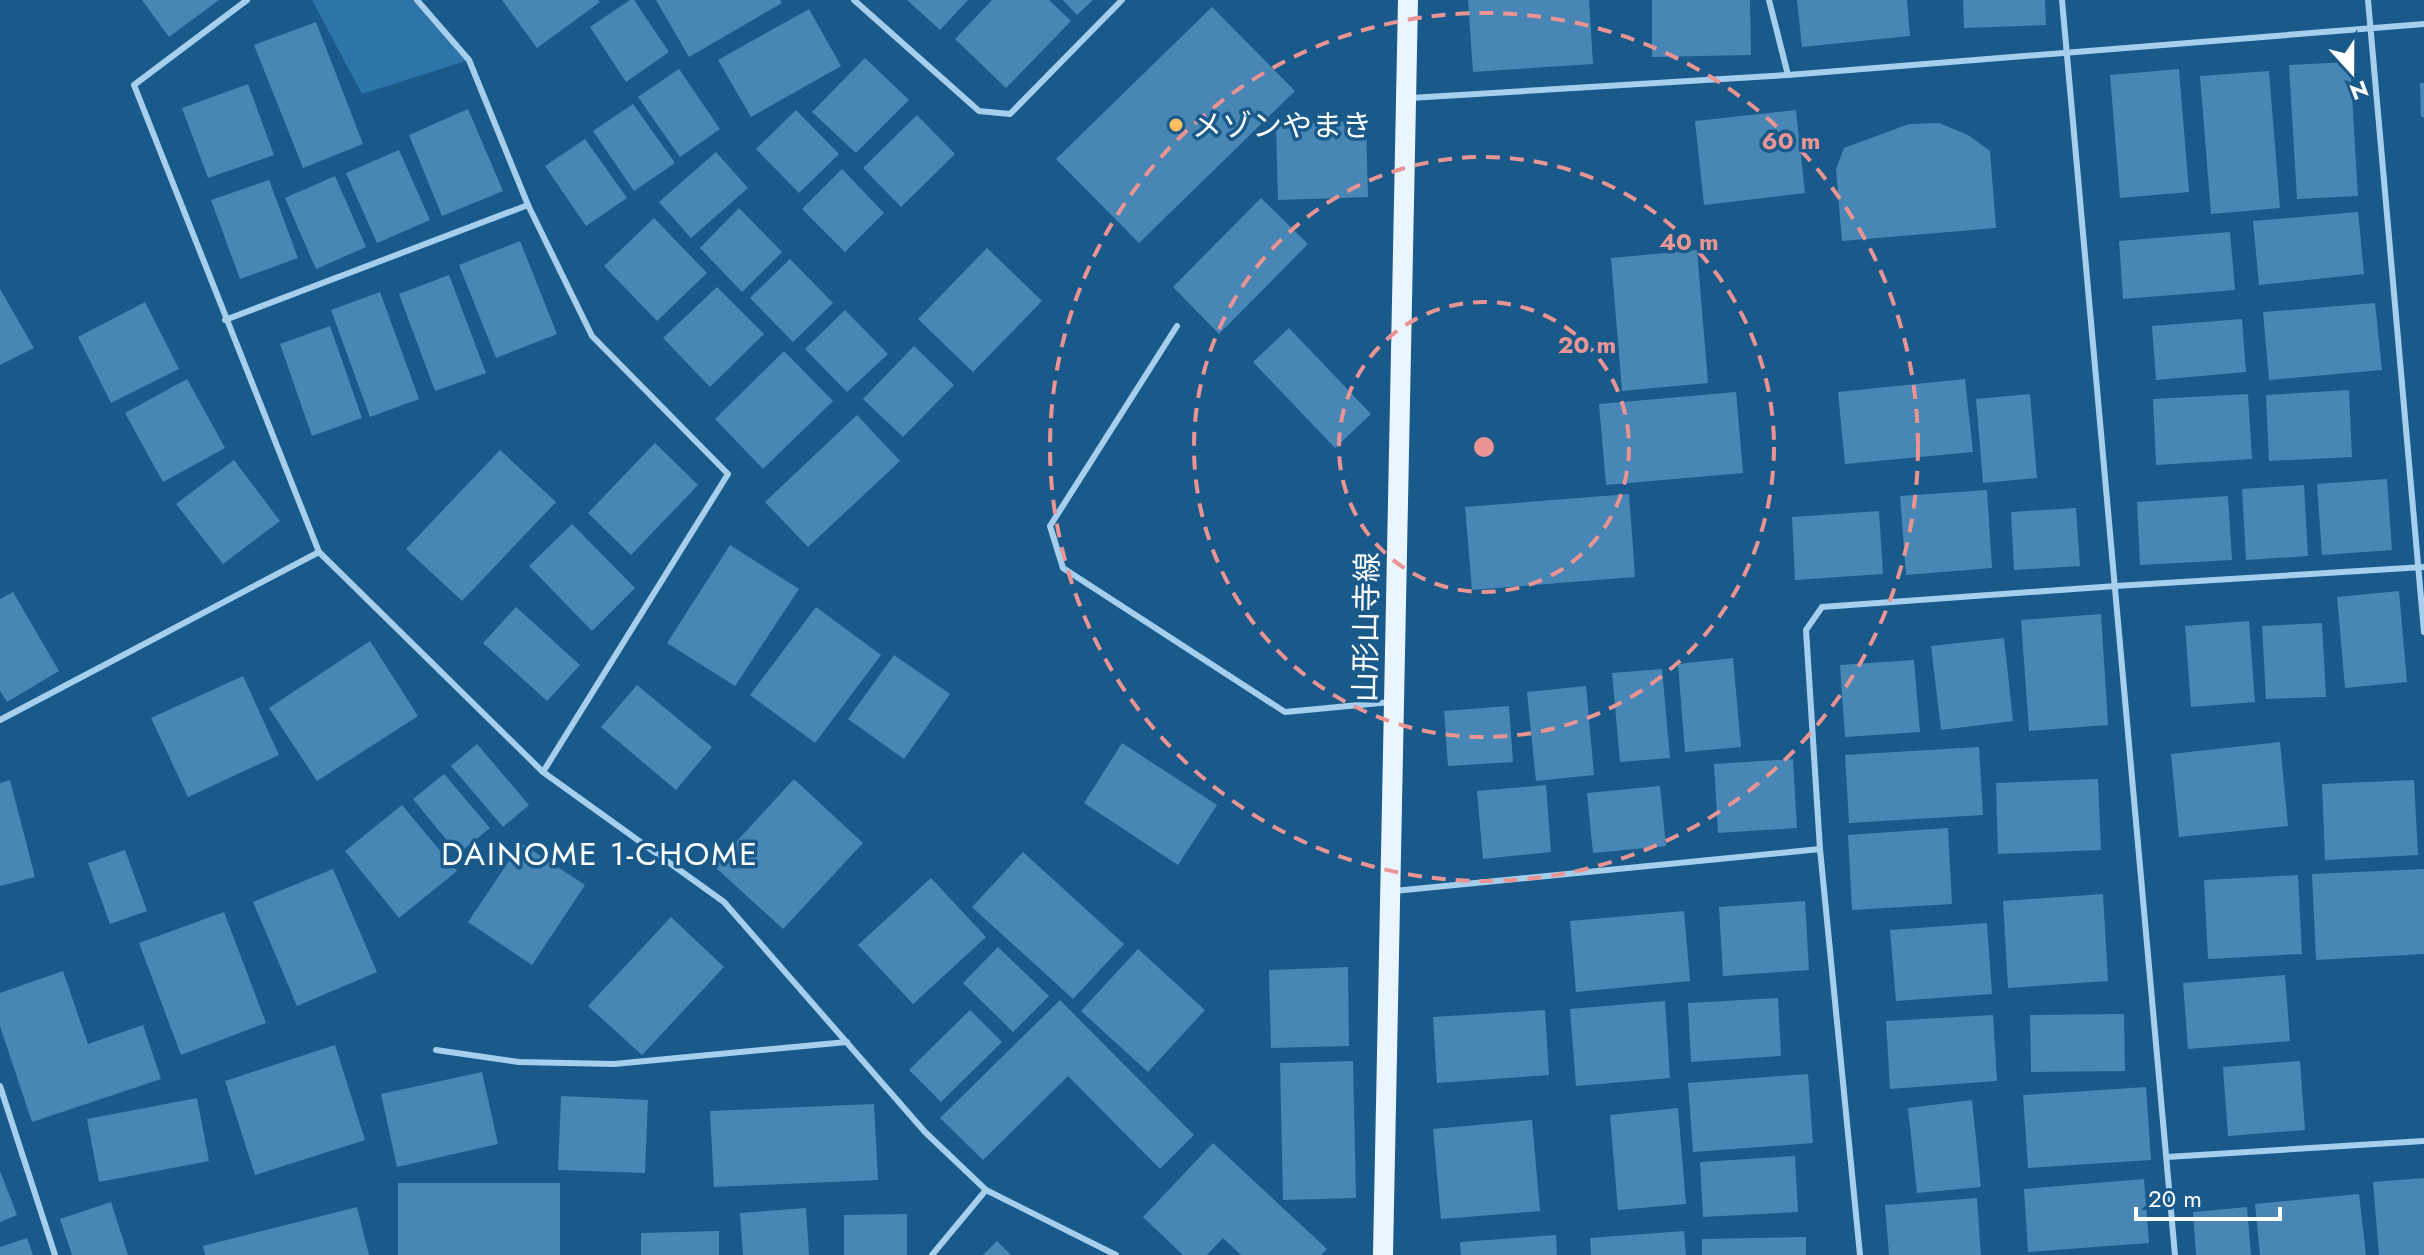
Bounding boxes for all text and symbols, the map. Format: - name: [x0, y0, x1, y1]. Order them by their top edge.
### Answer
- north arrow: [2312, 32, 2392, 112]
- text: N: [2345, 73, 2373, 109]
- place label: メゾンやまき: [1192, 104, 1372, 147]
- marker: メゾンやまき: [1167, 116, 1185, 134]
- text: 60 m: [1762, 123, 1820, 158]
- text: 40 m: [1659, 224, 1719, 259]
- text: 20 m: [1558, 327, 1616, 362]
- centre of rings: [1470, 433, 1498, 461]
- street label: 山形山寺線: [1343, 552, 1389, 702]
- district label: DAINOME 1-CHOME: [441, 831, 759, 877]
- scale bar: [2136, 1171, 2280, 1221]
- text: 20 m: [2148, 1181, 2202, 1216]

